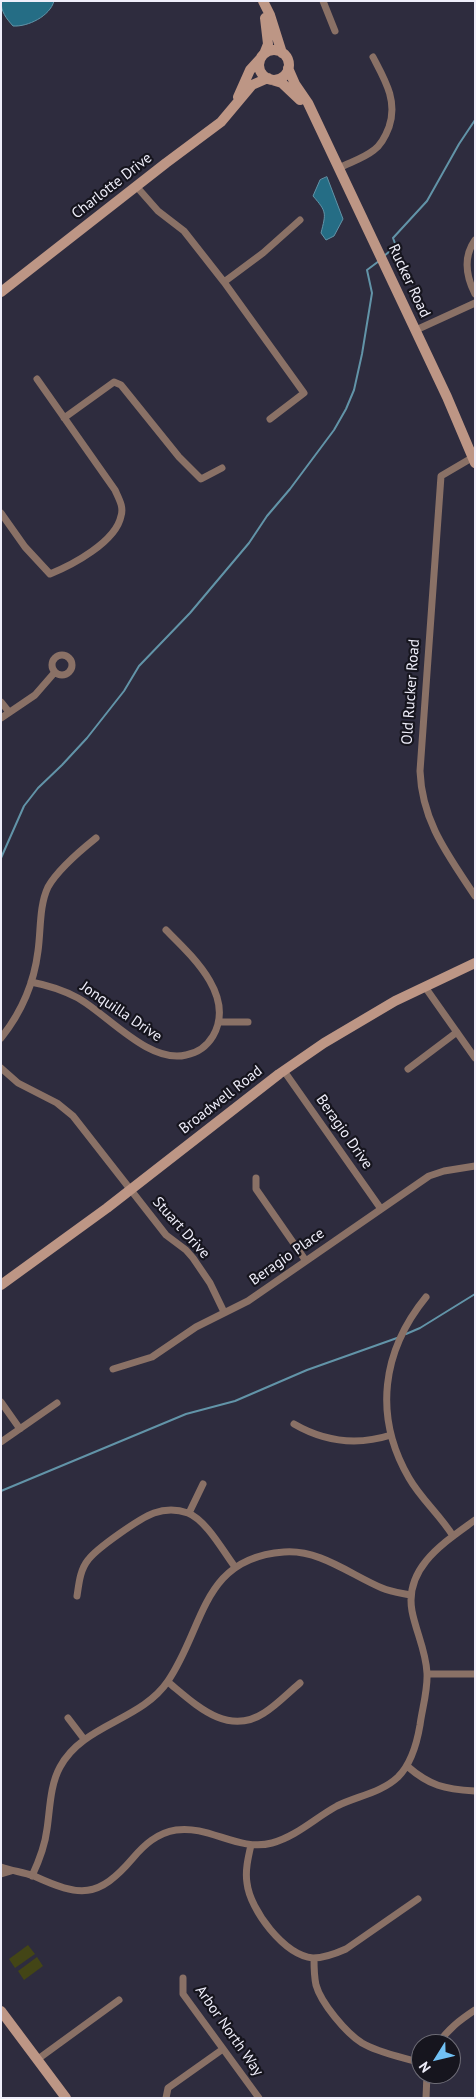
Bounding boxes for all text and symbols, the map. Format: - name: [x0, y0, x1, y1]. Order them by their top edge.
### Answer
- street label: Charlotte Drive: [68, 149, 156, 223]
- street label: Rucker Road: [384, 241, 434, 321]
- street label: Old Rucker Road: [398, 639, 424, 745]
- street label: Jonquilla Drive: [77, 978, 165, 1046]
- street label: Broadwell Road: [176, 1062, 266, 1138]
- street label: Beragio Drive: [312, 1091, 376, 1173]
- street label: Stuart Drive: [149, 1193, 213, 1263]
- street label: Beragio Place: [246, 1225, 328, 1289]
- street label: Arbor North Way: [191, 1982, 267, 2080]
- north arrow: [411, 2034, 461, 2084]
- text: N: [415, 2058, 435, 2076]

